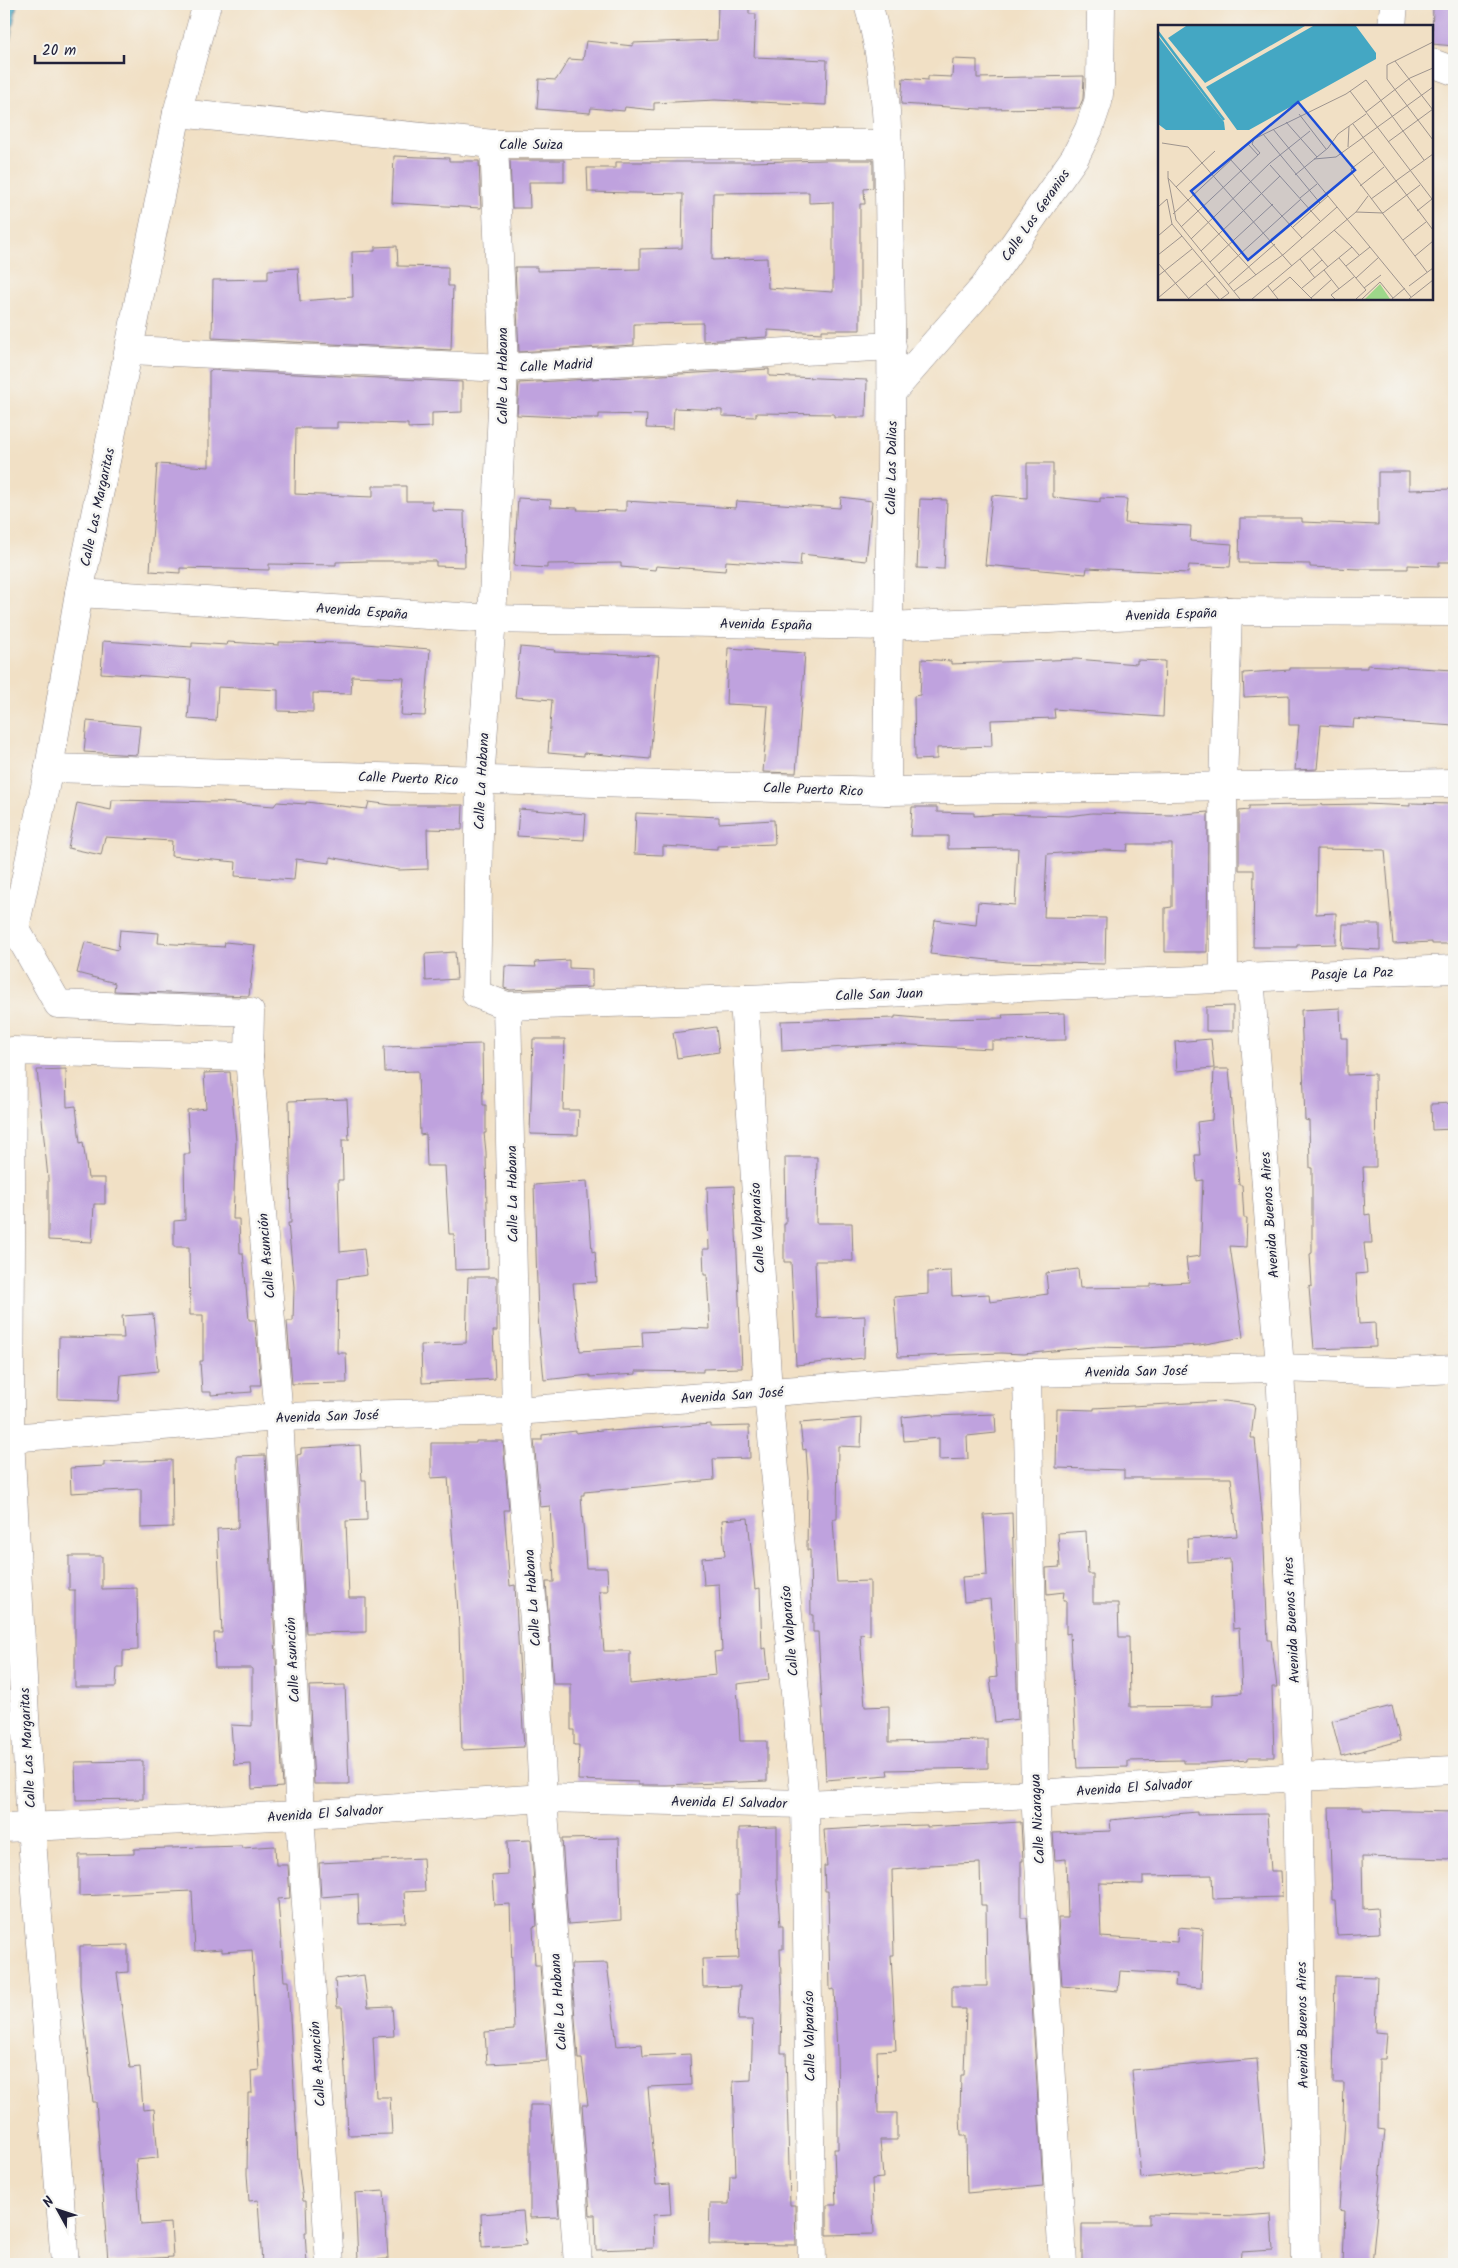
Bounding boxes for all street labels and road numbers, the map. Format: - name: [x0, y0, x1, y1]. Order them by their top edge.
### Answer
- street label: Calle Suiza: [499, 134, 563, 156]
- street label: Calle Los Geranios: [996, 165, 1076, 266]
- street label: Calle La Habana: [492, 327, 514, 425]
- street label: Calle Madrid: [519, 353, 594, 379]
- street label: Calle Las Dalias: [880, 421, 904, 515]
- street label: Calle Las Margaritas: [75, 446, 121, 569]
- street label: Avenida España: [315, 598, 409, 626]
- street label: Avenida España: [1125, 602, 1217, 628]
- street label: Avenida España: [720, 613, 812, 637]
- street label: Calle La Habana: [468, 732, 496, 830]
- street label: Calle Puerto Rico: [357, 766, 459, 792]
- street label: Calle Puerto Rico: [762, 777, 864, 803]
- street label: Pasaje La Paz: [1311, 962, 1394, 986]
- street label: Calle San Juan: [835, 982, 923, 1008]
- street label: Calle La Habana: [501, 1145, 525, 1243]
- street label: Avenida Buenos Aires: [1255, 1151, 1285, 1279]
- street label: Calle Valparaíso: [745, 1182, 771, 1274]
- street label: Calle Asunción: [252, 1212, 282, 1300]
- street label: Avenida San José: [1084, 1360, 1188, 1384]
- street label: Avenida San José: [680, 1381, 785, 1411]
- street label: Avenida San José: [275, 1404, 380, 1430]
- street label: Calle La Habana: [519, 1549, 547, 1647]
- street label: Avenida Buenos Aires: [1278, 1556, 1306, 1684]
- street label: Calle Valparaíso: [775, 1584, 805, 1677]
- street label: Calle Asunción: [280, 1617, 306, 1703]
- street label: Calle Las Margaritas: [14, 1687, 42, 1809]
- street label: Calle Nicaragua: [1025, 1773, 1051, 1865]
- street label: Avenida El Salvador: [1076, 1773, 1194, 1803]
- street label: Avenida El Salvador: [671, 1791, 788, 1815]
- street label: Avenida El Salvador: [267, 1799, 385, 1829]
- street label: Calle La Habana: [545, 1953, 573, 2051]
- street label: Avenida Buenos Aires: [1291, 1961, 1315, 2089]
- street label: Calle Valparaíso: [798, 1990, 822, 2082]
- street label: Calle Asunción: [304, 2020, 332, 2107]

